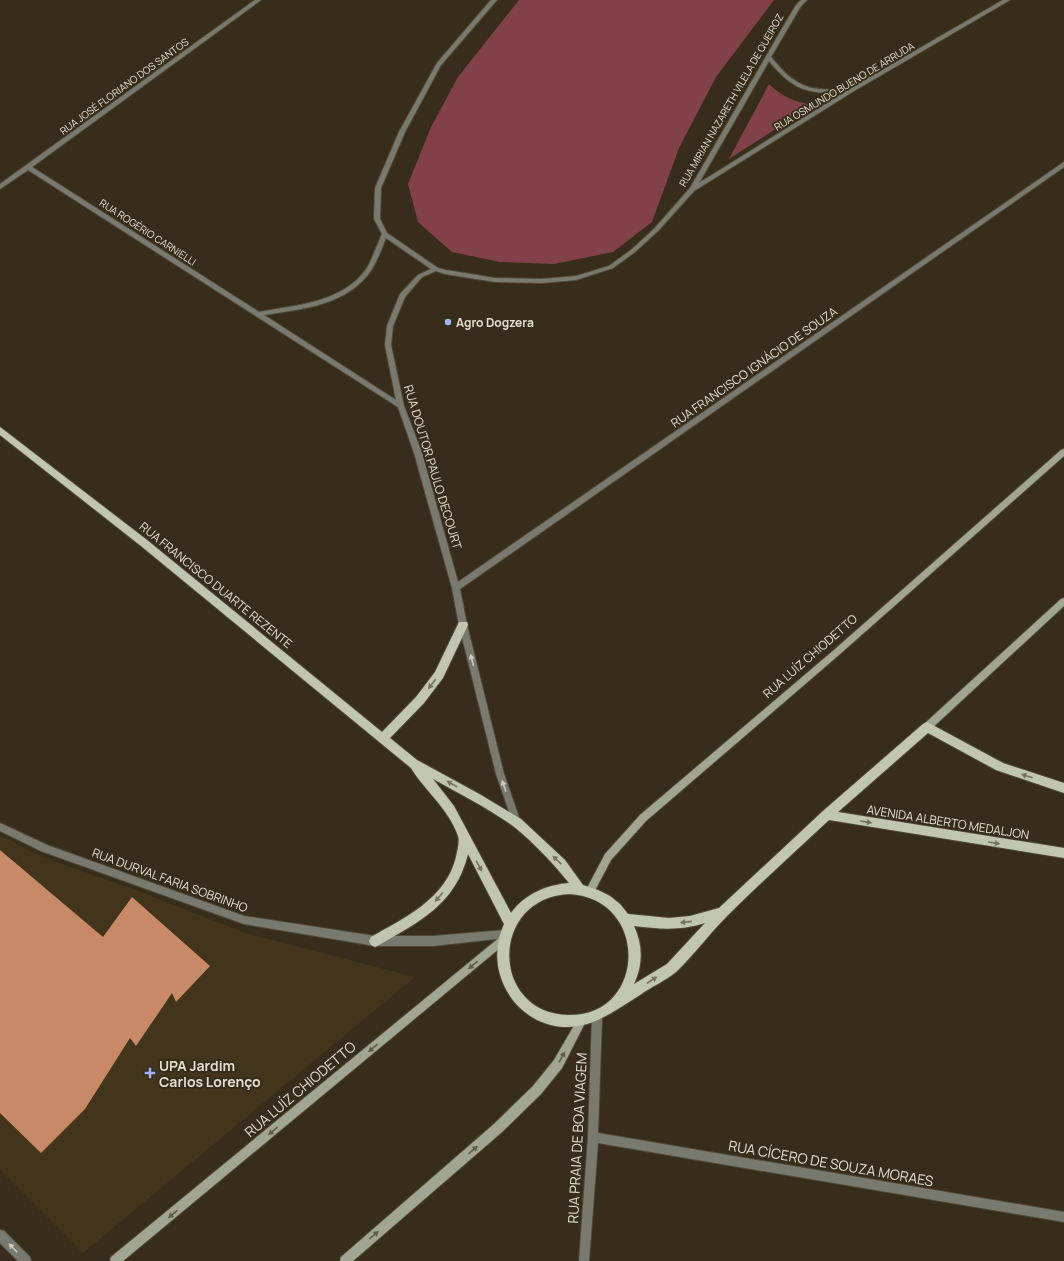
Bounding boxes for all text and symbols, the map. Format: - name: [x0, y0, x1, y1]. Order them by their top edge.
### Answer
- street label: RUA MIRIAN NAZARETH VILELA DE QUEIROZ: [676, 11, 786, 189]
- street label: RUA JOSÉ FLORIANO DOS SANTOS: [57, 34, 191, 138]
- street label: RUA OSMUNDO BUENO DE ARRUDA: [771, 38, 917, 134]
- street label: RUA ROGÉRIO CARNIELLI: [97, 195, 199, 269]
- street label: RUA FRANCISCO IGNÁCIO DE SOUZA: [667, 303, 841, 431]
- place label: Agro Dogzera: [456, 314, 534, 331]
- marker: Agro Dogzera: [443, 317, 453, 327]
- street label: RUA DOUTOR PAULO DECOURT: [400, 383, 466, 552]
- street label: RUA FRANCISCO DUARTE REZENTE: [136, 518, 296, 652]
- street label: RUA LUÍZ CHIODETTO: [759, 610, 861, 702]
- one-way arrow: [469, 654, 475, 666]
- one-way arrow: [428, 679, 436, 690]
- one-way arrow: [1021, 773, 1033, 779]
- one-way arrow: [501, 780, 507, 792]
- one-way arrow: [446, 781, 458, 788]
- street label: AVENIDA ALBERTO MEDALJON: [866, 801, 1030, 843]
- one-way arrow: [860, 819, 872, 825]
- one-way arrow: [988, 840, 1000, 846]
- street label: RUA DURVAL FARIA SOBRINHO: [90, 844, 250, 916]
- one-way arrow: [552, 855, 562, 865]
- one-way arrow: [476, 861, 483, 872]
- one-way arrow: [434, 891, 443, 902]
- one-way arrow: [680, 919, 692, 926]
- one-way arrow: [468, 960, 478, 969]
- one-way arrow: [647, 976, 657, 984]
- street label: RUA LUÍZ CHIODETTO: [240, 1037, 360, 1141]
- one-way arrow: [367, 1043, 378, 1052]
- one-way arrow: [559, 1051, 565, 1063]
- street label: RUA PRAIA DE BOA VIAGEM: [563, 1052, 591, 1224]
- place label: UPA Jardim Carlos Lorenço: [159, 1056, 261, 1091]
- marker: UPA Jardim Carlos Lorenço: [144, 1067, 156, 1079]
- one-way arrow: [267, 1126, 278, 1135]
- street label: RUA CÍCERO DE SOUZA MORAES: [727, 1136, 935, 1190]
- one-way arrow: [467, 1146, 478, 1155]
- one-way arrow: [167, 1209, 178, 1218]
- one-way arrow: [369, 1231, 380, 1240]
- one-way arrow: [8, 1243, 18, 1253]

